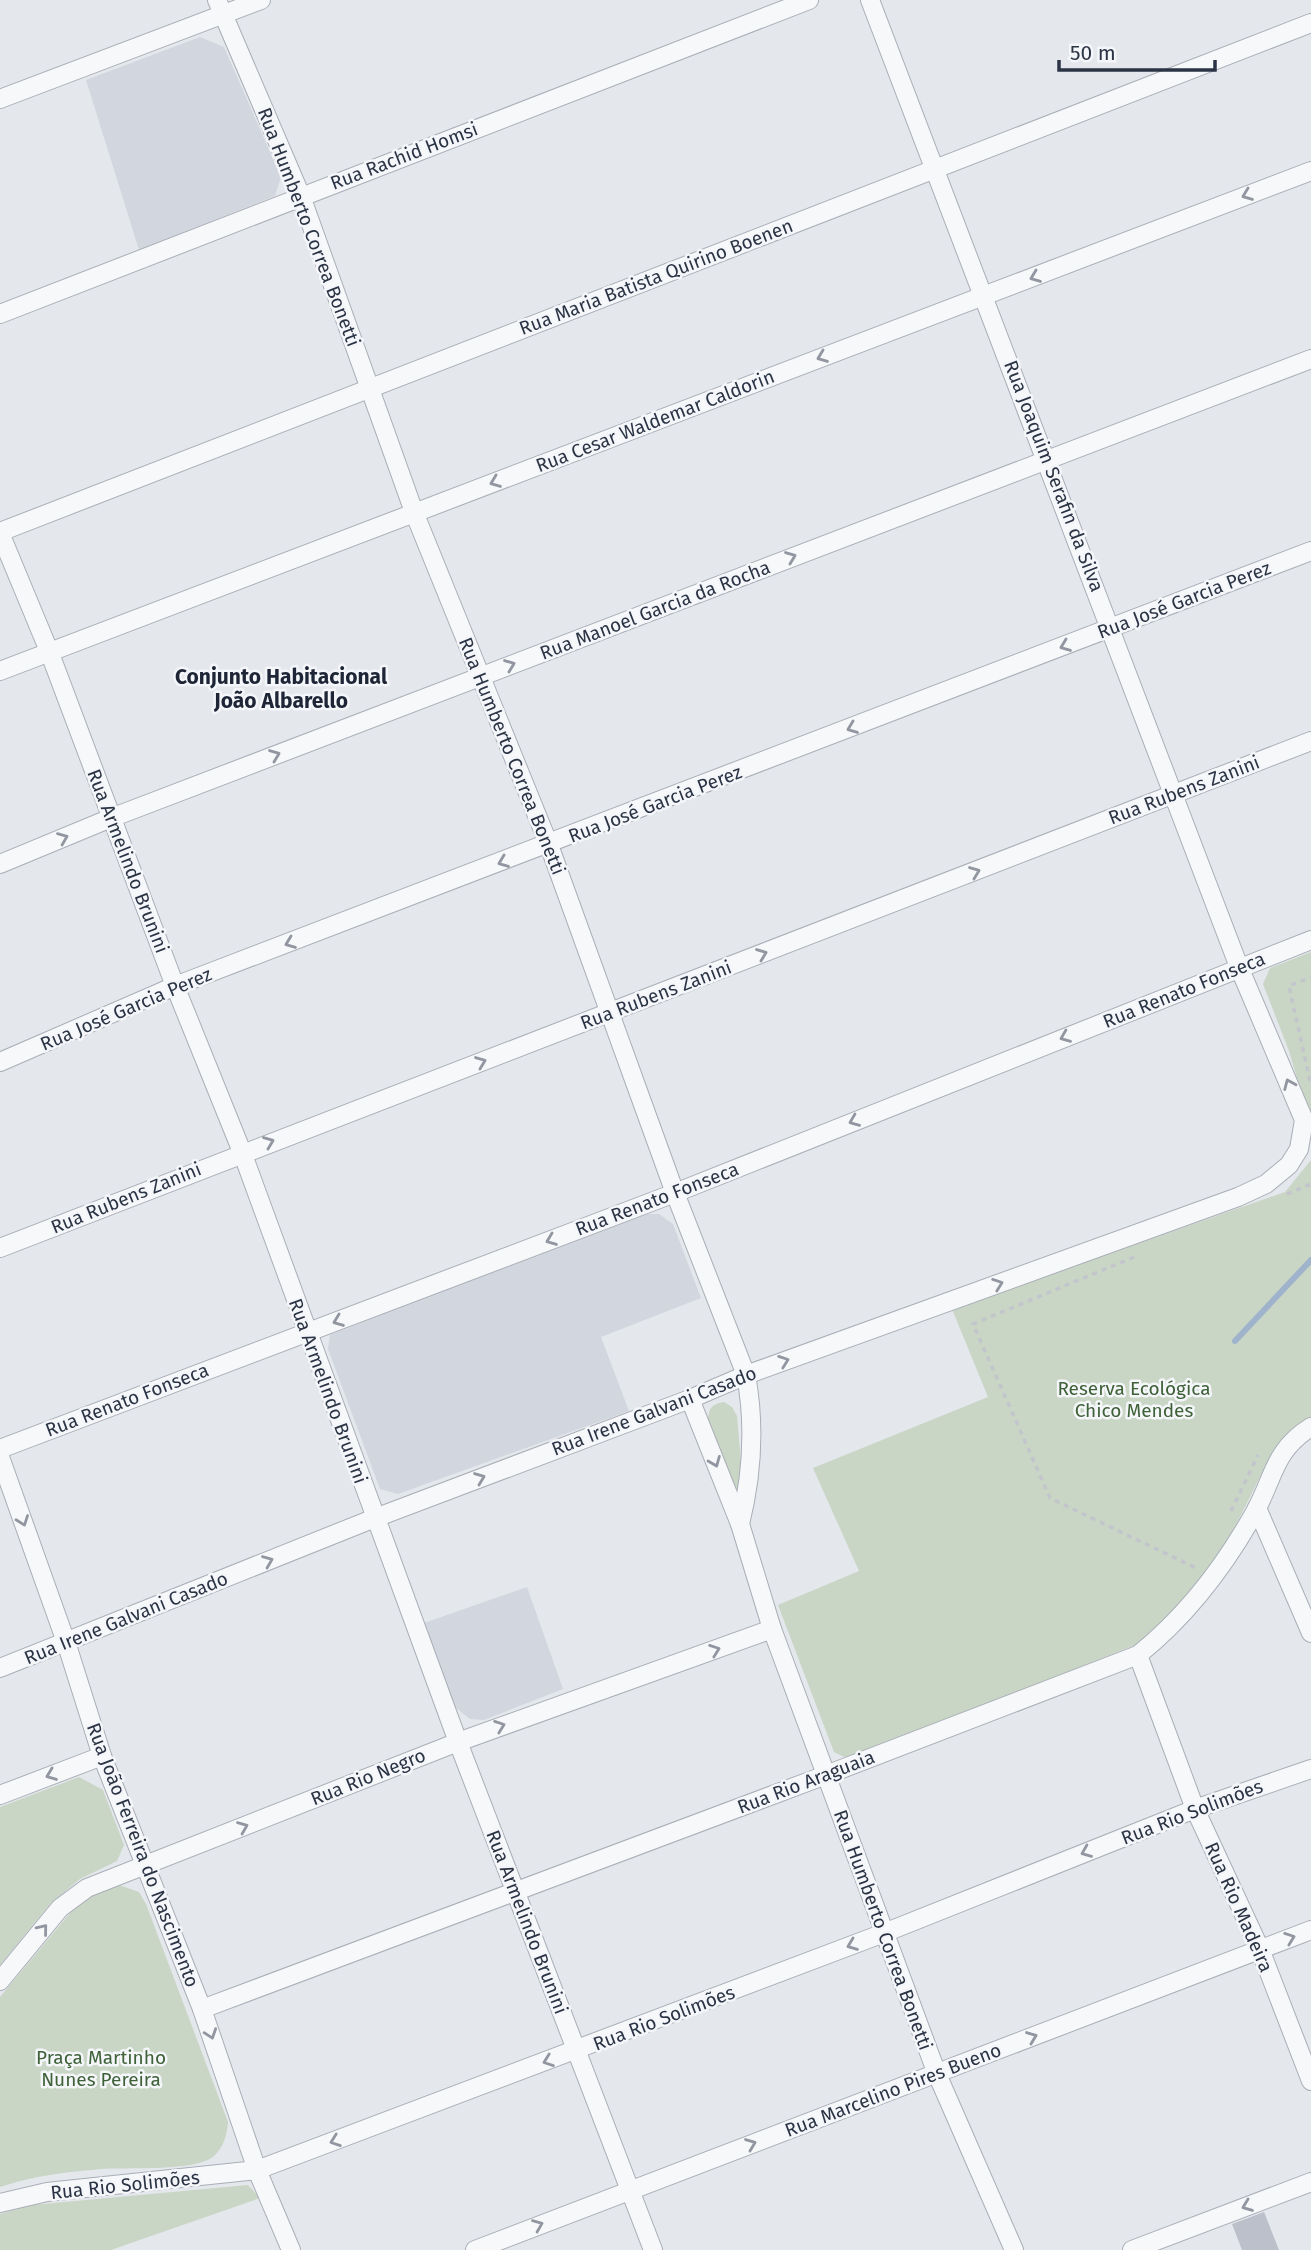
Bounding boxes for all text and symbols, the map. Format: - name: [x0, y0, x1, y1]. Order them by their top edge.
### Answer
- scale bar: [1059, 28, 1215, 72]
- text: 50 m: [1070, 40, 1116, 66]
- street label: Rua Humberto Correa Bonetti: [253, 104, 365, 350]
- street label: Rua Rachid Homsi: [327, 117, 481, 195]
- one-way arrow: [1242, 187, 1254, 201]
- street label: Rua Maria Batista Quirino Boenen: [516, 214, 796, 340]
- one-way arrow: [1029, 268, 1041, 282]
- one-way arrow: [817, 349, 829, 363]
- street label: Rua Joaquim Serafin da Silva: [999, 357, 1109, 595]
- street label: Rua Cesar Waldemar Caldorin: [532, 365, 778, 477]
- one-way arrow: [489, 473, 501, 487]
- one-way arrow: [785, 552, 797, 566]
- street label: Rua Manoel Garcia da Rocha: [537, 555, 773, 665]
- street label: Rua José Garcia Perez: [1094, 556, 1274, 644]
- street label: Rua Humberto Correa Bonetti: [454, 634, 570, 878]
- one-way arrow: [1059, 638, 1071, 652]
- one-way arrow: [504, 660, 516, 674]
- district label: Conjunto Habitacional João Albarello: [175, 664, 388, 714]
- one-way arrow: [847, 720, 859, 734]
- one-way arrow: [268, 750, 280, 764]
- street label: Rua Rubens Zanini: [1105, 751, 1263, 829]
- street label: Rua José Garcia Perez: [565, 760, 745, 848]
- street label: Rua Armelindo Brunini: [82, 766, 174, 956]
- one-way arrow: [56, 832, 68, 846]
- one-way arrow: [497, 854, 509, 868]
- one-way arrow: [968, 866, 980, 880]
- one-way arrow: [285, 934, 297, 948]
- street label: Rua Renato Fonseca: [1099, 947, 1269, 1033]
- one-way arrow: [756, 948, 768, 962]
- street label: Rua Rubens Zanini: [577, 956, 735, 1034]
- street label: Rua José Garcia Perez: [37, 962, 215, 1056]
- one-way arrow: [1060, 1028, 1072, 1042]
- one-way arrow: [475, 1056, 487, 1070]
- one-way arrow: [1283, 1079, 1297, 1091]
- one-way arrow: [849, 1113, 861, 1127]
- one-way arrow: [262, 1136, 274, 1150]
- street label: Rua Rubens Zanini: [47, 1157, 205, 1239]
- street label: Rua Renato Fonseca: [572, 1157, 742, 1241]
- one-way arrow: [545, 1232, 557, 1246]
- one-way arrow: [991, 1278, 1003, 1292]
- street label: Rua Armelindo Brunini: [284, 1295, 372, 1487]
- one-way arrow: [333, 1312, 345, 1326]
- one-way arrow: [777, 1355, 789, 1369]
- street label: Rua Renato Fonseca: [42, 1358, 212, 1442]
- street label: Rua Irene Galvani Casado: [548, 1361, 760, 1461]
- park label: Reserva Ecológica Chico Mendes: [1057, 1377, 1211, 1422]
- one-way arrow: [707, 1455, 721, 1467]
- one-way arrow: [474, 1472, 486, 1486]
- one-way arrow: [15, 1515, 29, 1527]
- one-way arrow: [262, 1555, 274, 1569]
- street label: Rua Irene Galvani Casado: [21, 1567, 231, 1669]
- one-way arrow: [708, 1644, 720, 1658]
- street label: Rua João Ferreira do Nascimento: [82, 1720, 204, 1990]
- one-way arrow: [494, 1720, 506, 1734]
- street label: Rua Rio Negro: [307, 1743, 429, 1811]
- street label: Rua Rio Araguaia: [734, 1745, 878, 1819]
- one-way arrow: [45, 1767, 57, 1781]
- street label: Rua Rio Solimões: [1118, 1774, 1266, 1850]
- street label: Rua Humberto Correa Bonetti: [829, 1807, 937, 2053]
- one-way arrow: [236, 1822, 248, 1836]
- street label: Rua Armelindo Brunini: [481, 1827, 573, 2017]
- street label: Rua Rio Madeira: [1200, 1838, 1278, 1976]
- one-way arrow: [1081, 1844, 1093, 1858]
- one-way arrow: [35, 1924, 48, 1936]
- one-way arrow: [1284, 1932, 1296, 1946]
- one-way arrow: [847, 1937, 859, 1951]
- street label: Rua Rio Solimões: [590, 1980, 738, 2056]
- one-way arrow: [203, 2027, 217, 2039]
- one-way arrow: [1026, 2031, 1038, 2045]
- street label: Rua Marcelino Pires Bueno: [782, 2038, 1004, 2142]
- park label: Praça Martinho Nunes Pereira: [36, 2046, 166, 2091]
- one-way arrow: [543, 2053, 555, 2067]
- one-way arrow: [329, 2133, 341, 2147]
- one-way arrow: [744, 2138, 756, 2152]
- street label: Rua Rio Solimões: [49, 2166, 201, 2204]
- one-way arrow: [1242, 2198, 1254, 2212]
- one-way arrow: [532, 2219, 544, 2233]

